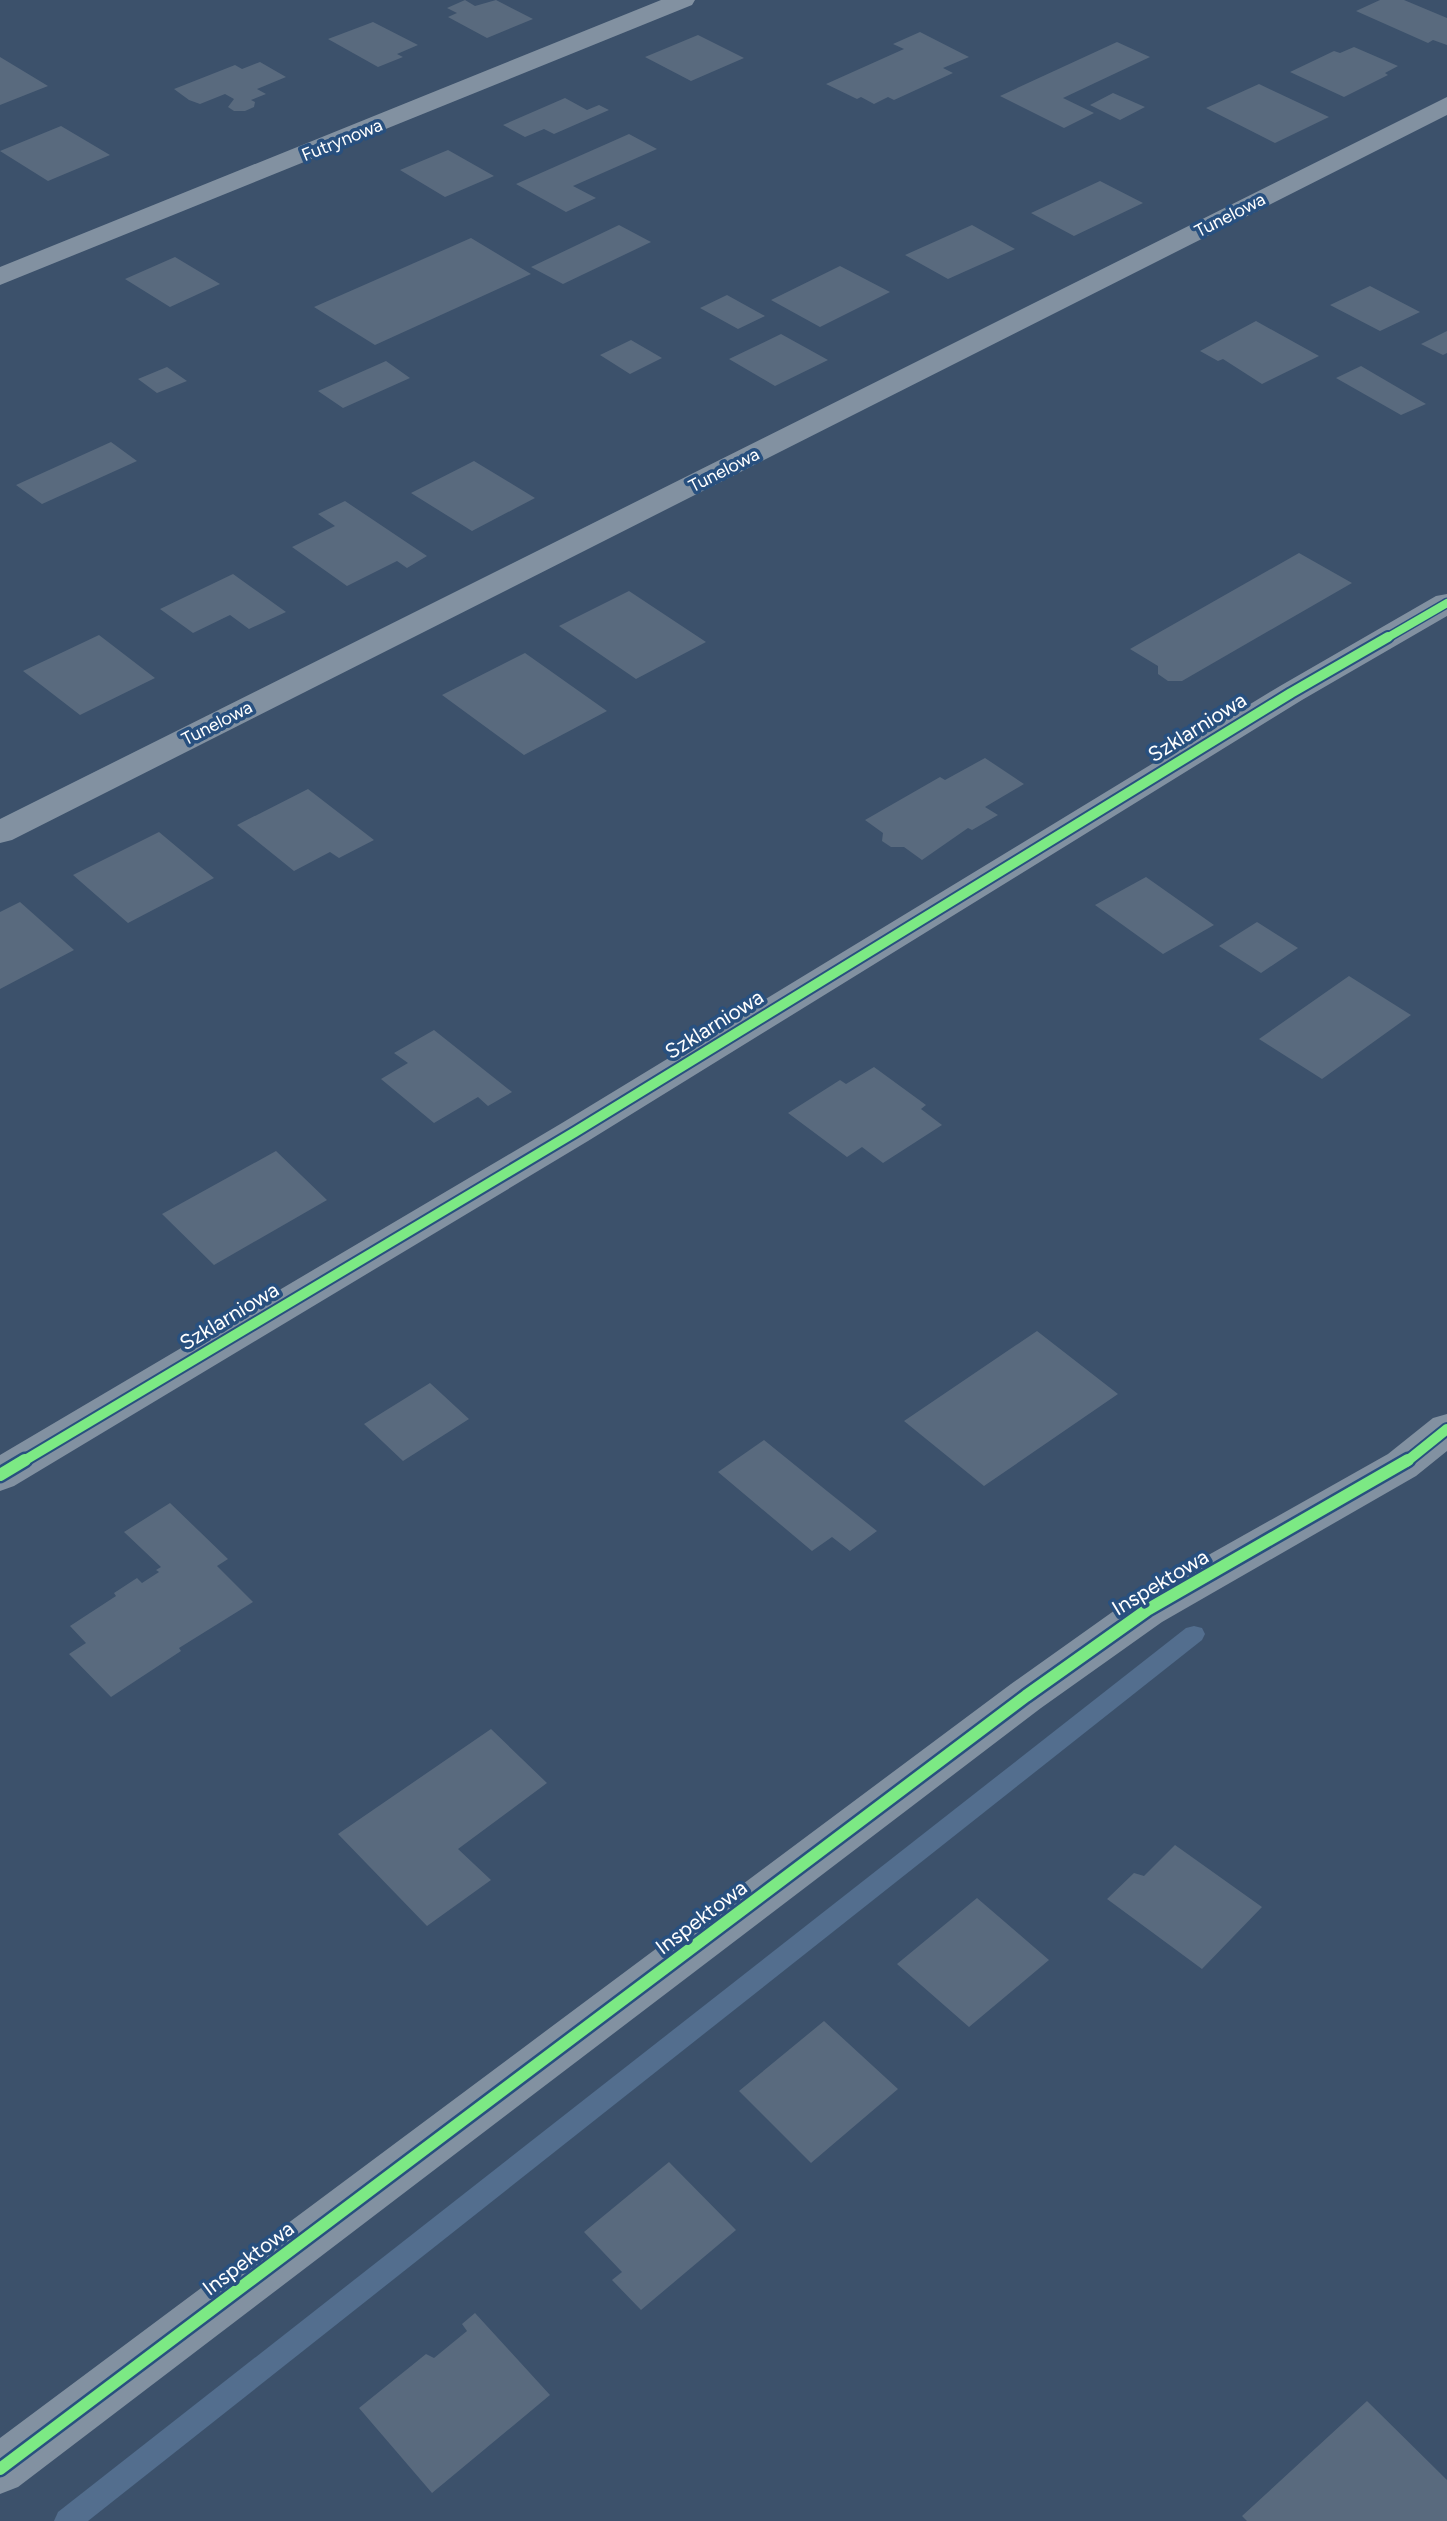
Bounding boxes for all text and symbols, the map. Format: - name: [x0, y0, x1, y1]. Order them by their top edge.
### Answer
- street label: Futrynowa: [298, 114, 386, 166]
- street label: Tunelowa: [1191, 188, 1269, 242]
- street label: Tunelowa: [685, 443, 763, 497]
- street label: Szklarniowa: [1143, 687, 1251, 767]
- street label: Tunelowa: [178, 696, 256, 750]
- street label: Szklarniowa: [660, 984, 768, 1064]
- street label: Szklarniowa: [175, 1277, 283, 1355]
- street label: Inspektowa: [1107, 1543, 1213, 1621]
- street label: Inspektowa: [650, 1875, 752, 1959]
- street label: Inspektowa: [197, 2216, 299, 2300]

